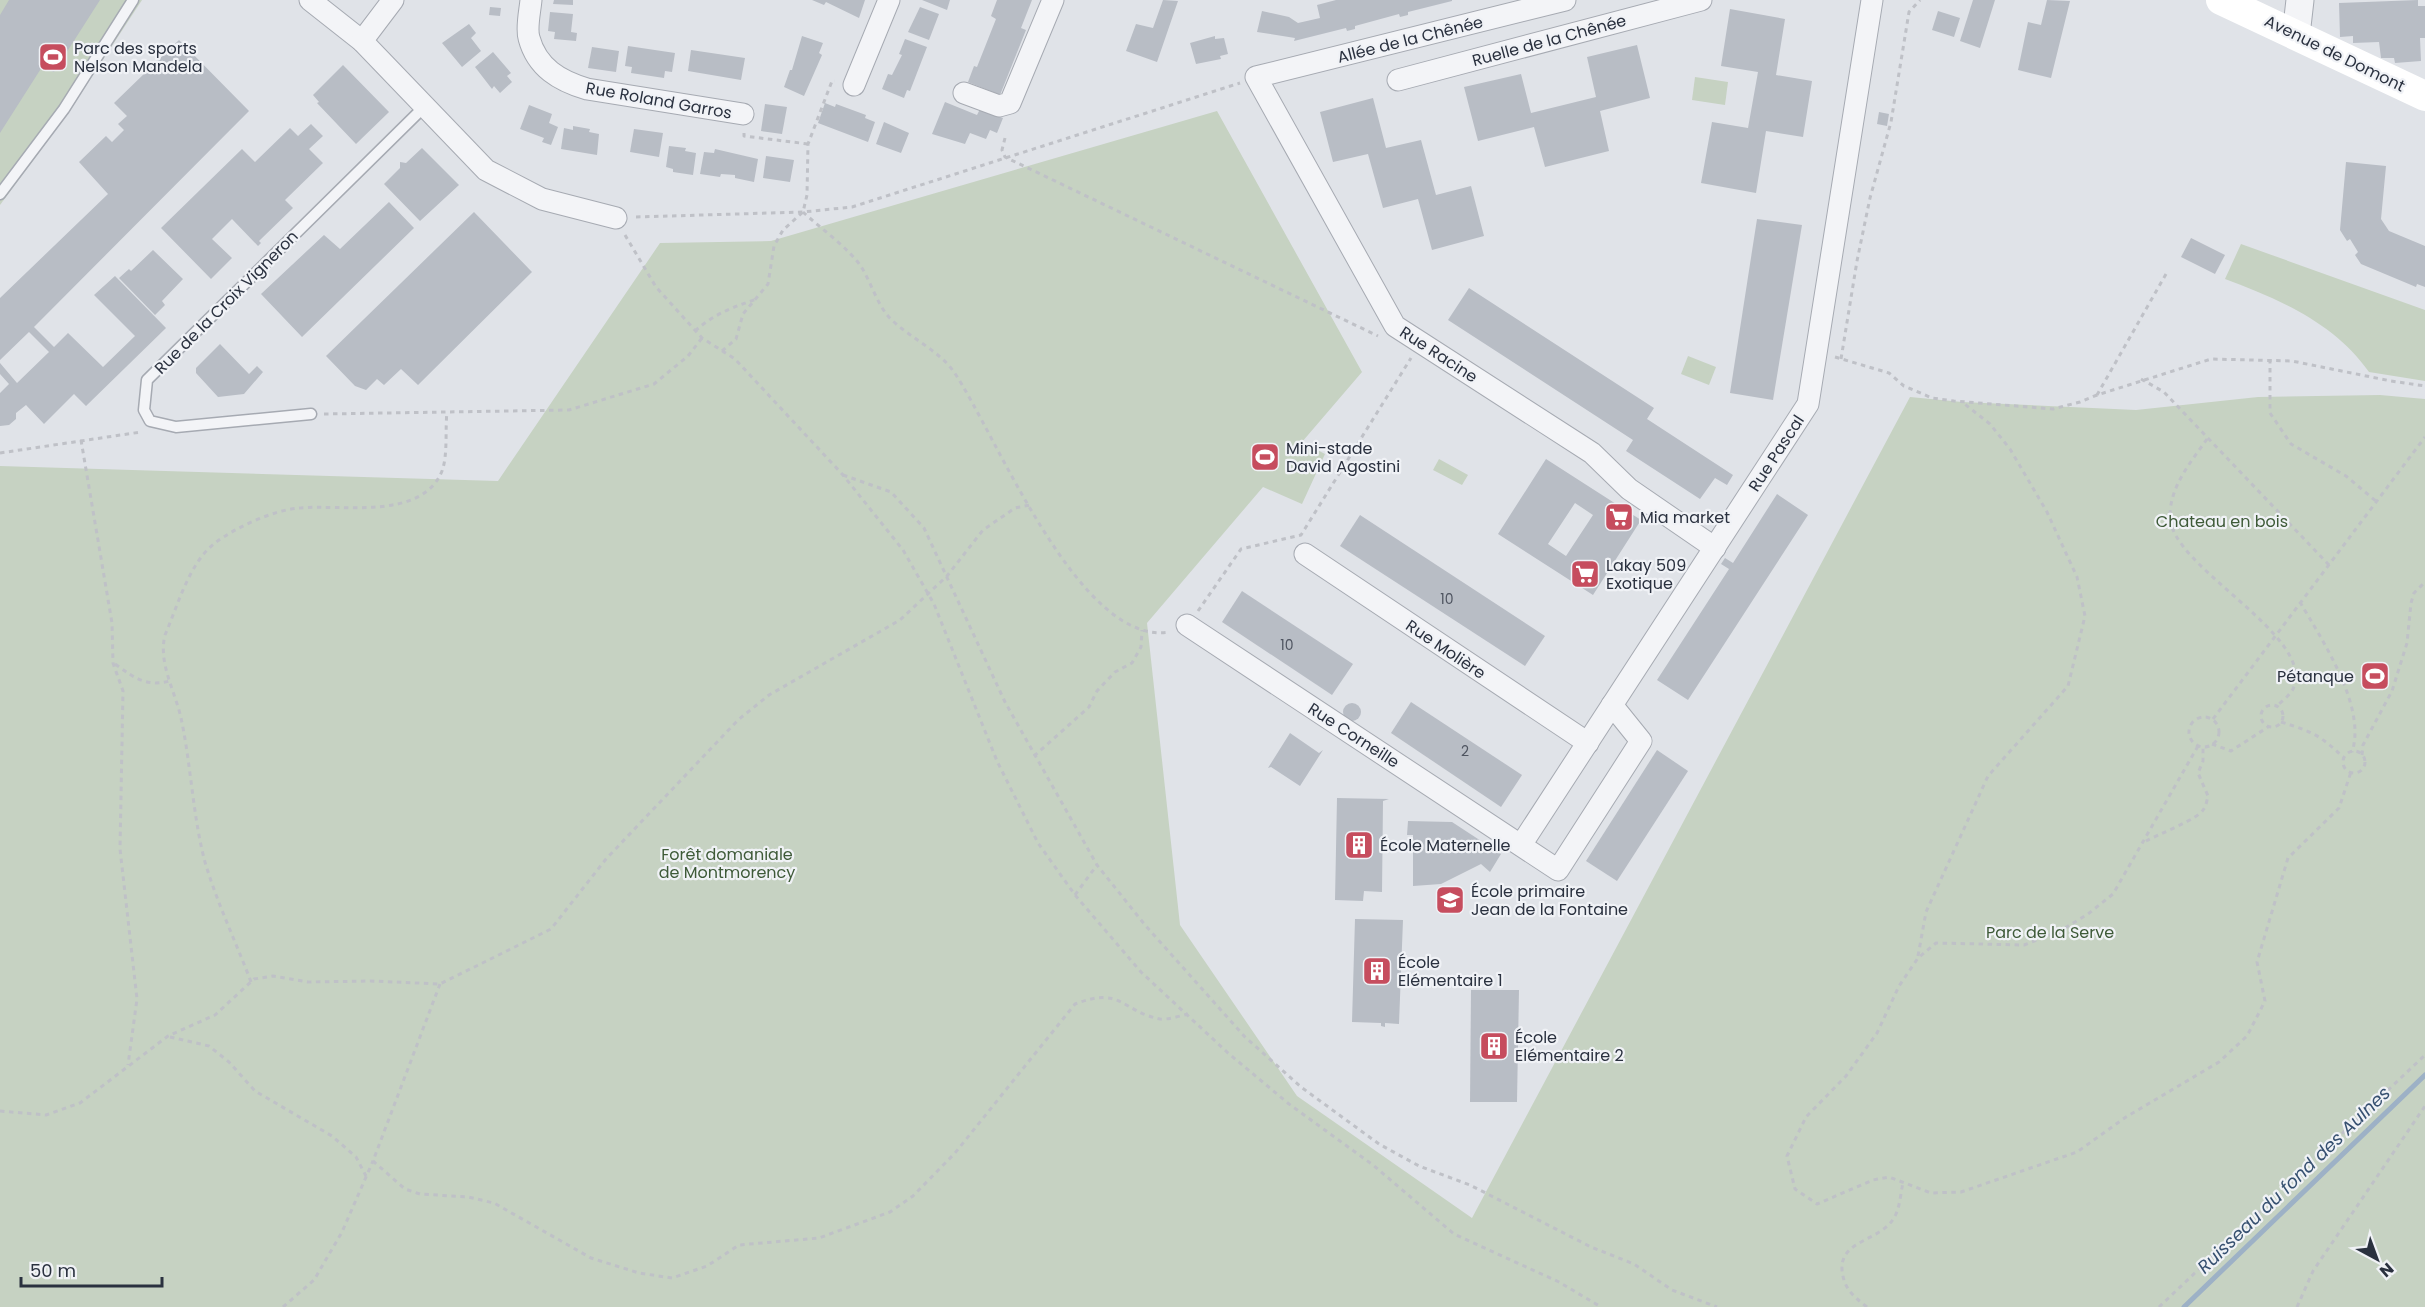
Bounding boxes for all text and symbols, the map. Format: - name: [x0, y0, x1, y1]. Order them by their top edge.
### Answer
- street label: Ruelle de la Chênée: [1470, 9, 1629, 72]
- street label: Avenue de Domont: [2261, 9, 2409, 98]
- street label: Allée de la Chênée: [1335, 10, 1485, 69]
- place label: Parc des sports Nelson Mandela: [74, 37, 203, 78]
- sports icon: Parc des sports Nelson Mandela: [37, 41, 69, 73]
- street label: Rue Roland Garros: [584, 76, 734, 125]
- street label: Rue de la Croix Vigneron: [149, 225, 303, 379]
- street label: Rue Racine: [1395, 321, 1482, 388]
- street label: Rue Pascal: [1743, 411, 1810, 496]
- place label: Mini-stade David Agostini: [1286, 437, 1400, 478]
- sports icon: Mini-stade David Agostini: [1249, 441, 1281, 473]
- supermarket icon: Mia market: [1603, 501, 1635, 533]
- place label: Mia market: [1640, 506, 1730, 529]
- park label: Chateau en bois: [2156, 510, 2288, 533]
- place label: Lakay 509 Exotique: [1606, 554, 1686, 595]
- supermarket icon: Lakay 509 Exotique: [1569, 558, 1601, 590]
- house number: 10: [1440, 589, 1454, 609]
- street label: Rue Molière: [1401, 614, 1490, 685]
- house number: 10: [1280, 635, 1294, 655]
- sports icon: Pétanque: [2359, 660, 2391, 692]
- place label: Pétanque: [2277, 665, 2354, 688]
- street label: Rue Corneille: [1304, 697, 1404, 774]
- house number: 2: [1461, 741, 1469, 761]
- building icon: École Maternelle: [1343, 829, 1375, 861]
- place label: École Maternelle: [1380, 834, 1511, 857]
- park label: Forêt domaniale de Montmorency: [659, 843, 795, 884]
- place label: École primaire Jean de la Fontaine: [1471, 880, 1628, 921]
- school or university icon: École primaire Jean de la Fontaine: [1434, 884, 1466, 916]
- park label: Parc de la Serve: [1986, 921, 2114, 944]
- place label: École Elémentaire 1: [1398, 951, 1503, 992]
- building icon: École Elémentaire 1: [1361, 955, 1393, 987]
- place label: École Elémentaire 2: [1515, 1026, 1624, 1067]
- building icon: École Elémentaire 2: [1478, 1030, 1510, 1062]
- water label: Ruisseau du fond des Aulnes: [2192, 1080, 2396, 1279]
- north arrow: [2347, 1229, 2407, 1289]
- scale bar: [21, 1250, 162, 1288]
- text: N: [2374, 1257, 2399, 1283]
- text: 50 m: [30, 1258, 76, 1283]

